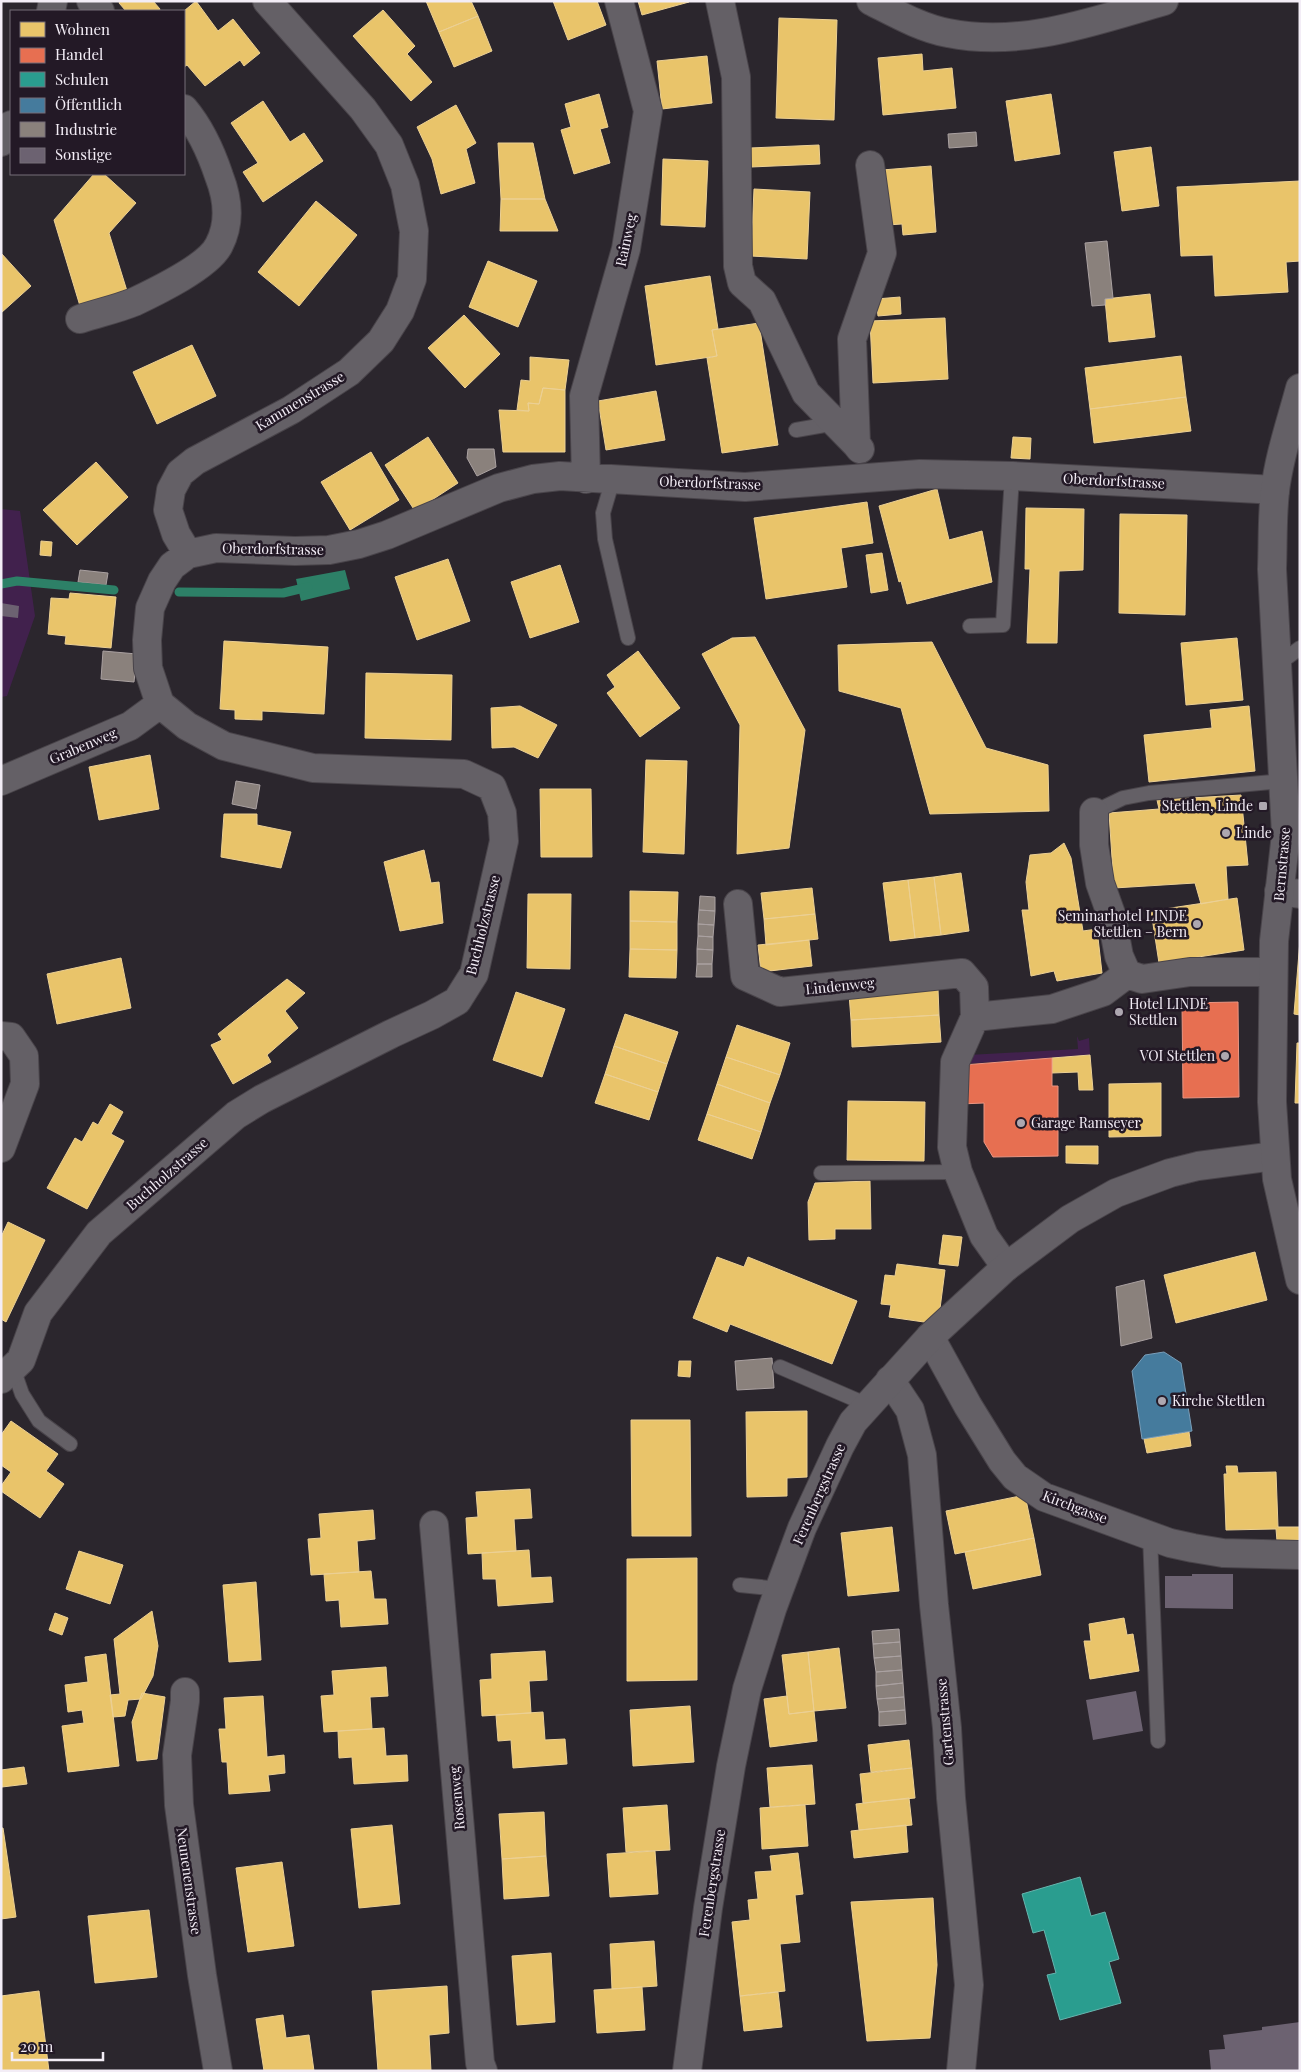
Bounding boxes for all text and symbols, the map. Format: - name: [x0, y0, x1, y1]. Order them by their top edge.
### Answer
- legend: [10, 10, 185, 175]
- text: Wohnen: [54, 19, 110, 39]
- text: Handel: [55, 44, 103, 64]
- text: Schulen: [55, 69, 109, 89]
- text: Öffentlich: [55, 94, 122, 114]
- text: Industrie: [55, 119, 117, 139]
- text: Sonstige: [55, 144, 112, 164]
- street label: Rainweg: [611, 211, 640, 268]
- street label: Kammenstrasse: [252, 367, 348, 435]
- street label: Oberdorfstrasse: [1063, 468, 1165, 493]
- street label: Oberdorfstrasse: [659, 471, 761, 494]
- street label: Oberdorfstrasse: [222, 538, 324, 559]
- street label: Grabenweg: [46, 723, 120, 768]
- place label: Stettlen, Linde: [1162, 796, 1253, 815]
- marker: Stettlen, Linde: [1257, 800, 1269, 812]
- place label: Linde: [1236, 823, 1272, 842]
- street label: Bernstrasse: [1269, 826, 1294, 902]
- marker: Linde: [1220, 827, 1232, 839]
- street label: Buchholzstrasse: [461, 873, 504, 977]
- place label: Seminarhotel LINDE Stettlen – Bern: [1058, 906, 1188, 941]
- marker: Seminarhotel LINDE Stettlen – Bern: [1191, 918, 1203, 930]
- street label: Lindenweg: [805, 972, 876, 999]
- place label: Hotel LINDE Stettlen: [1129, 994, 1208, 1029]
- marker: Hotel LINDE Stettlen: [1113, 1006, 1125, 1018]
- place label: VOI Stettlen: [1139, 1046, 1216, 1065]
- marker: VOI Stettlen: [1219, 1050, 1231, 1062]
- place label: Garage Ramseyer: [1031, 1113, 1141, 1132]
- marker: Garage Ramseyer: [1015, 1117, 1027, 1129]
- street label: Buchholzstrasse: [122, 1133, 212, 1214]
- place label: Kirche Stettlen: [1172, 1391, 1266, 1410]
- marker: Kirche Stettlen: [1156, 1395, 1168, 1407]
- street label: Ferenbergstrasse: [788, 1440, 849, 1547]
- street label: Kirchgasse: [1040, 1485, 1110, 1528]
- street label: Gartenstrasse: [931, 1678, 958, 1766]
- street label: Rosenweg: [444, 1765, 469, 1830]
- street label: Neunenenstrasse: [173, 1826, 206, 1936]
- street label: Ferenbergstrasse: [694, 1828, 729, 1938]
- scale bar: [12, 2030, 104, 2062]
- text: 20 m: [20, 2036, 54, 2056]

